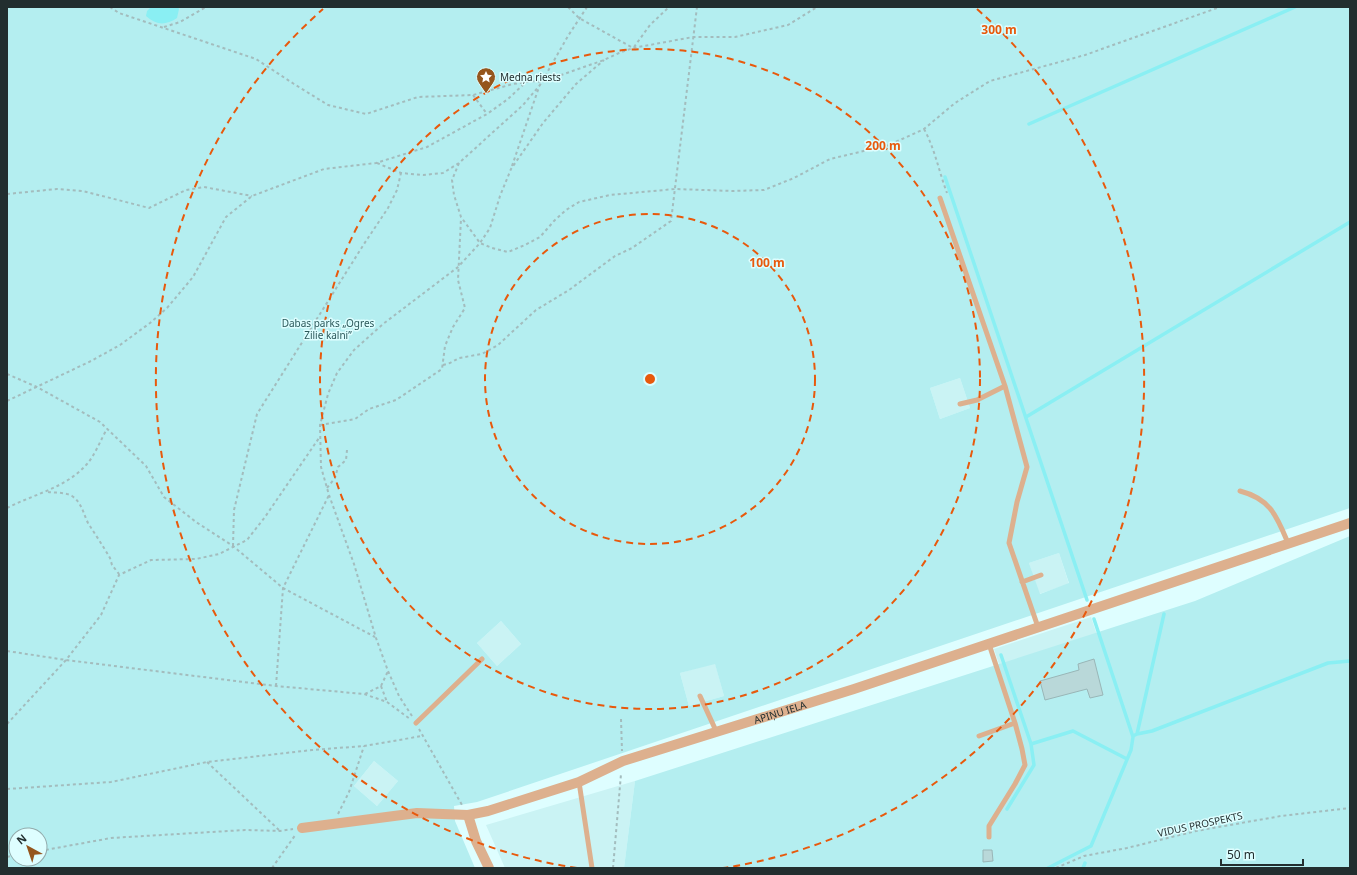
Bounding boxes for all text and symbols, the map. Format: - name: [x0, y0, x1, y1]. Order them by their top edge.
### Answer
- text: 300 m: [981, 21, 1017, 38]
- place icon: Medņa riests: [475, 66, 497, 94]
- place label: Medņa riests: [500, 70, 561, 84]
- text: 200 m: [865, 137, 901, 154]
- text: 100 m: [749, 254, 785, 271]
- park label: Dabas parks „Ogres Zilie kalni”: [282, 316, 375, 342]
- centre of rings: [643, 372, 657, 386]
- street label: APIŅU IELA: [752, 697, 808, 727]
- street label: VIDUS PROSPEKTS: [1156, 808, 1244, 840]
- north arrow: [8, 827, 48, 867]
- text: N: [13, 830, 30, 848]
- scale bar: [1221, 841, 1303, 867]
- text: 50 m: [1227, 846, 1255, 863]

